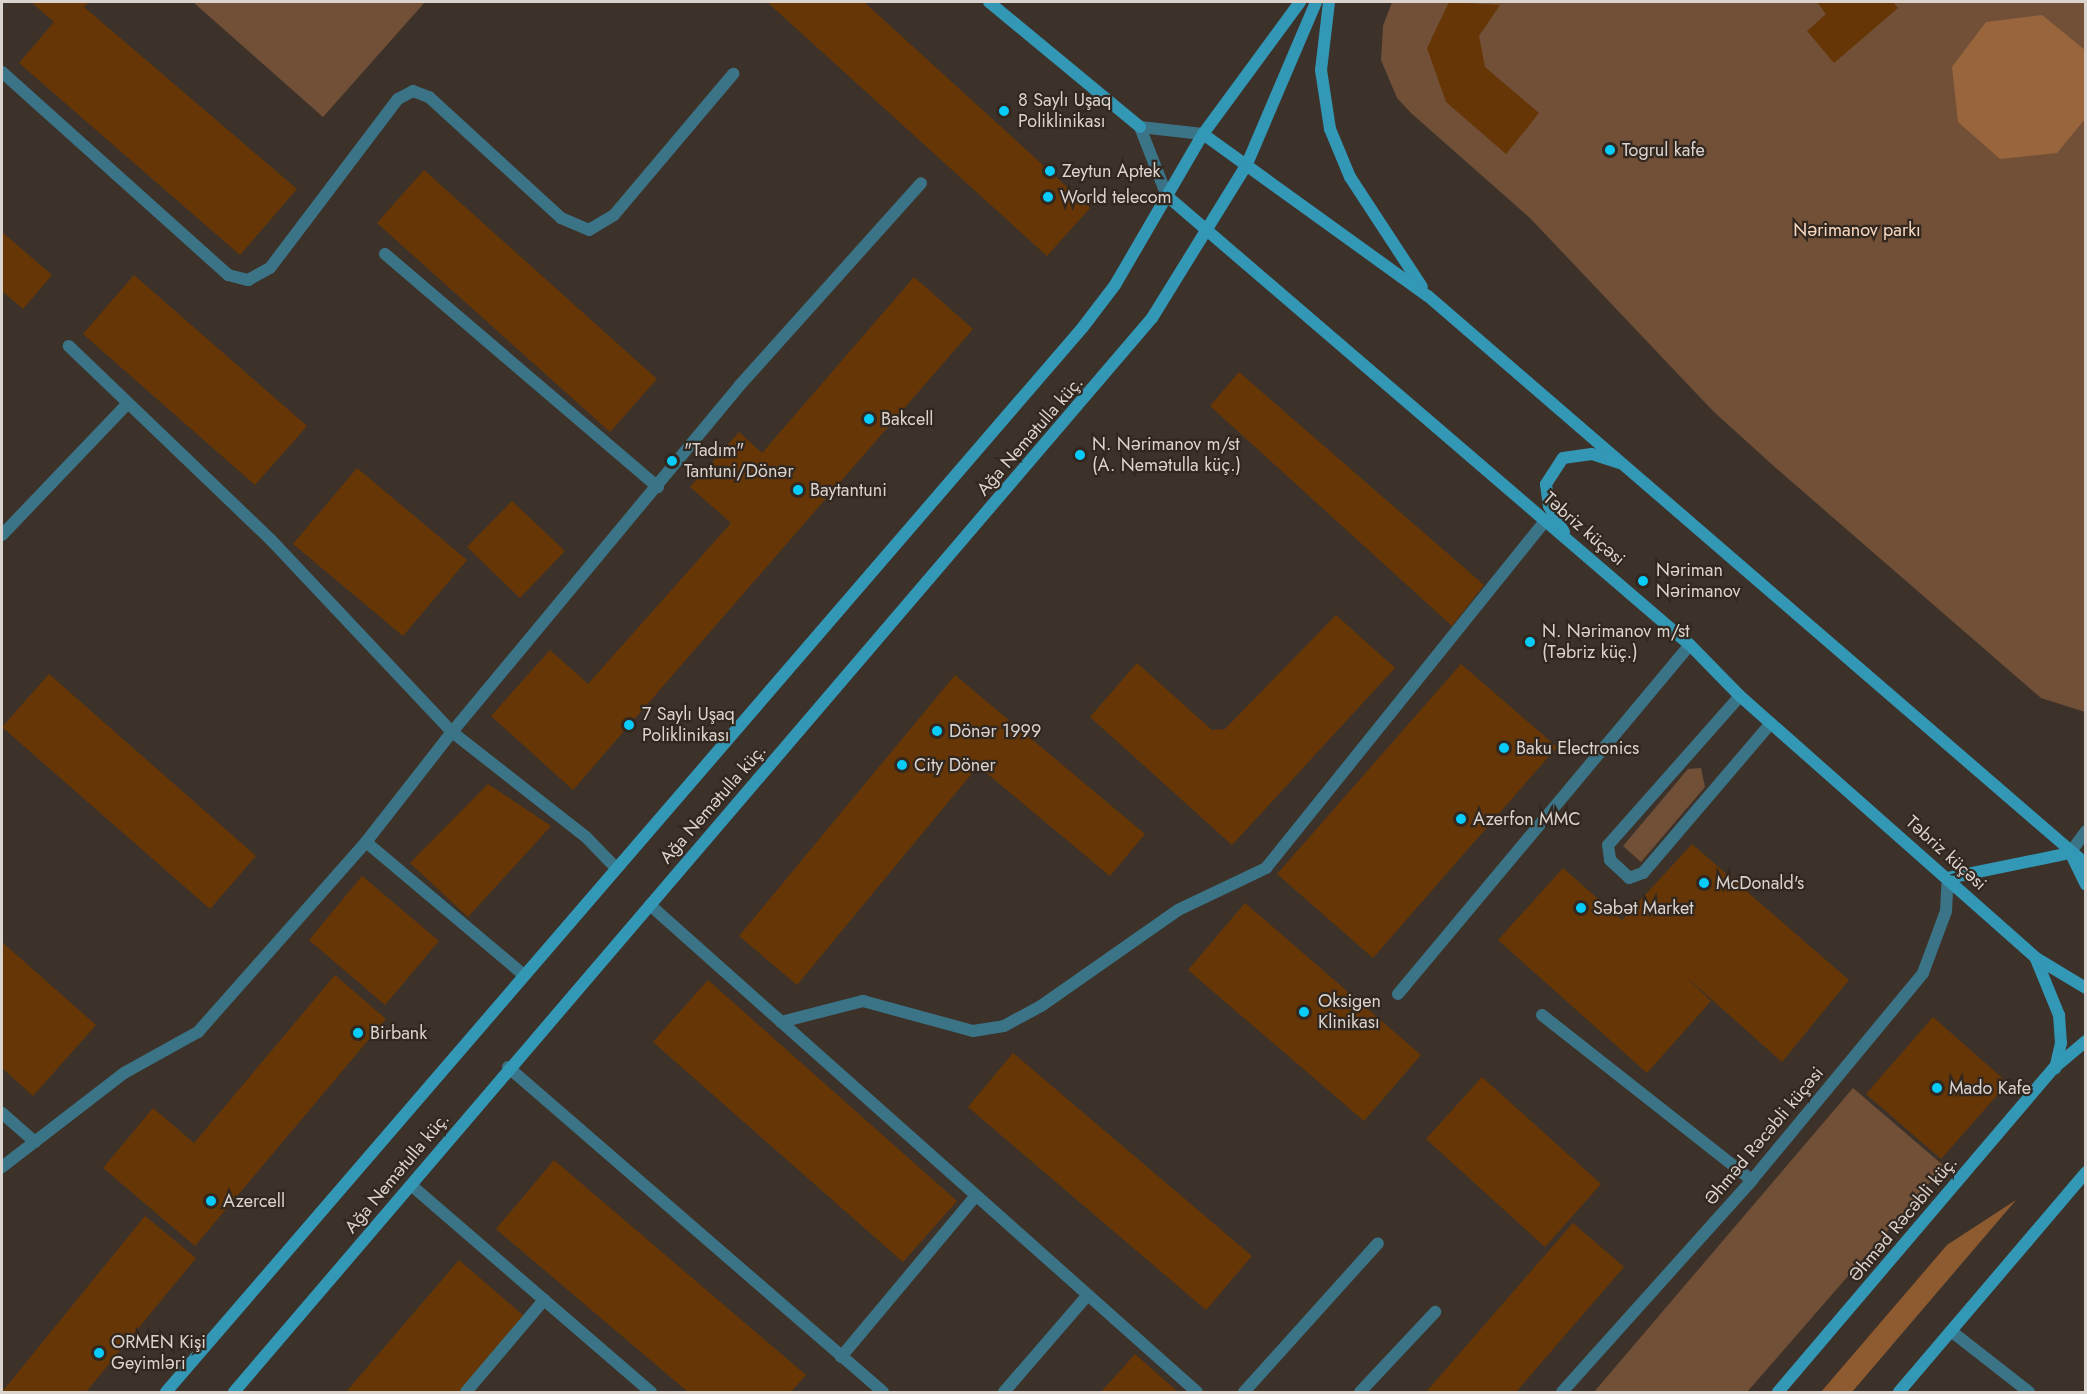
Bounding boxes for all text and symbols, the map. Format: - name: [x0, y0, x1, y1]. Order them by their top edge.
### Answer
- place label: 8 Saylı Uşaq Poliklinikası: [1018, 90, 1111, 132]
- marker: 8 Saylı Uşaq Poliklinikası: [995, 102, 1013, 120]
- place label: Togrul kafe: [1622, 139, 1705, 161]
- marker: Togrul kafe: [1603, 143, 1617, 157]
- place label: Zeytun Aptek: [1062, 160, 1160, 182]
- marker: Zeytun Aptek: [1043, 164, 1057, 178]
- place label: World telecom: [1060, 186, 1172, 208]
- marker: World telecom: [1041, 190, 1055, 204]
- park label: Nərimanov parkı: [1793, 219, 1921, 241]
- street label: Ağa Nemətulla küç.: [972, 372, 1088, 500]
- place label: Bakcell: [881, 408, 934, 430]
- marker: Bakcell: [862, 412, 876, 426]
- place label: N. Nərimanov m/st (A. Nemətulla küç.): [1092, 434, 1241, 476]
- place label: "Tadım" Tantuni/Dönər: [684, 440, 794, 482]
- marker: N. Nərimanov m/st (A. Nemətulla küç.): [1073, 448, 1087, 462]
- marker: "Tadım" Tantuni/Dönər: [665, 454, 679, 468]
- place label: Baytantuni: [810, 479, 887, 501]
- marker: Baytantuni: [791, 483, 805, 497]
- street label: Təbriz küçəsi: [1539, 488, 1629, 570]
- place label: Nəriman Nərimanov: [1656, 560, 1740, 602]
- marker: Nəriman Nərimanov: [1634, 572, 1652, 590]
- place label: N. Nərimanov m/st (Təbriz küç.): [1542, 621, 1690, 664]
- marker: N. Nərimanov m/st (Təbriz küç.): [1523, 635, 1537, 649]
- place label: 7 Saylı Uşaq Poliklinikası: [642, 704, 735, 746]
- marker: 7 Saylı Uşaq Poliklinikası: [620, 716, 638, 734]
- place label: Dönər 1999: [949, 720, 1041, 742]
- marker: Dönər 1999: [930, 724, 944, 738]
- place label: Baku Electronics: [1516, 737, 1639, 759]
- street label: Ağa Nemətulla küç.: [655, 740, 771, 868]
- marker: Baku Electronics: [1497, 741, 1511, 755]
- place label: City Döner: [914, 754, 996, 776]
- marker: City Döner: [895, 758, 909, 772]
- place label: Azerfon MMC: [1473, 808, 1581, 830]
- street label: Təbriz küçəsi: [1901, 811, 1991, 895]
- marker: Azerfon MMC: [1454, 812, 1468, 826]
- place label: McDonald's: [1716, 872, 1804, 894]
- marker: McDonald's: [1697, 876, 1711, 890]
- place label: Səbət Market: [1593, 897, 1694, 919]
- marker: Səbət Market: [1574, 901, 1588, 915]
- place label: Oksigen Klinikası: [1318, 991, 1381, 1034]
- marker: Oksigen Klinikası: [1295, 1003, 1313, 1021]
- place label: Birbank: [370, 1022, 427, 1044]
- marker: Birbank: [351, 1026, 365, 1040]
- street label: Əhməd Rəcəbli küçəsi: [1700, 1062, 1828, 1210]
- place label: Mado Kafe: [1949, 1077, 2031, 1099]
- marker: Mado Kafe: [1930, 1081, 1944, 1095]
- street label: Ağa Nemətulla küç.: [340, 1108, 454, 1238]
- street label: Əhməd Rəcəbli küç.: [1844, 1152, 1962, 1286]
- place label: Azercell: [223, 1190, 285, 1212]
- marker: Azercell: [204, 1194, 218, 1208]
- place label: ORMEN Kişi Geyimləri: [111, 1332, 206, 1374]
- marker: ORMEN Kişi Geyimləri: [92, 1346, 106, 1360]

